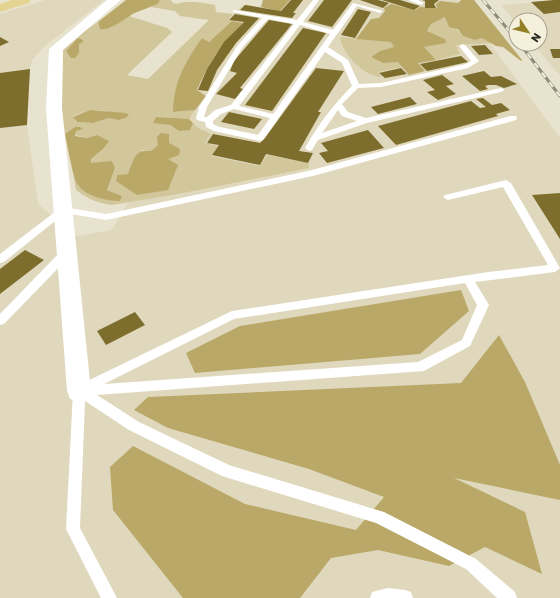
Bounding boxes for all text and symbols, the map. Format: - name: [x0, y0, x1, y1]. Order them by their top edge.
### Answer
- north arrow: [508, 12, 548, 52]
- text: N: [529, 31, 544, 45]

